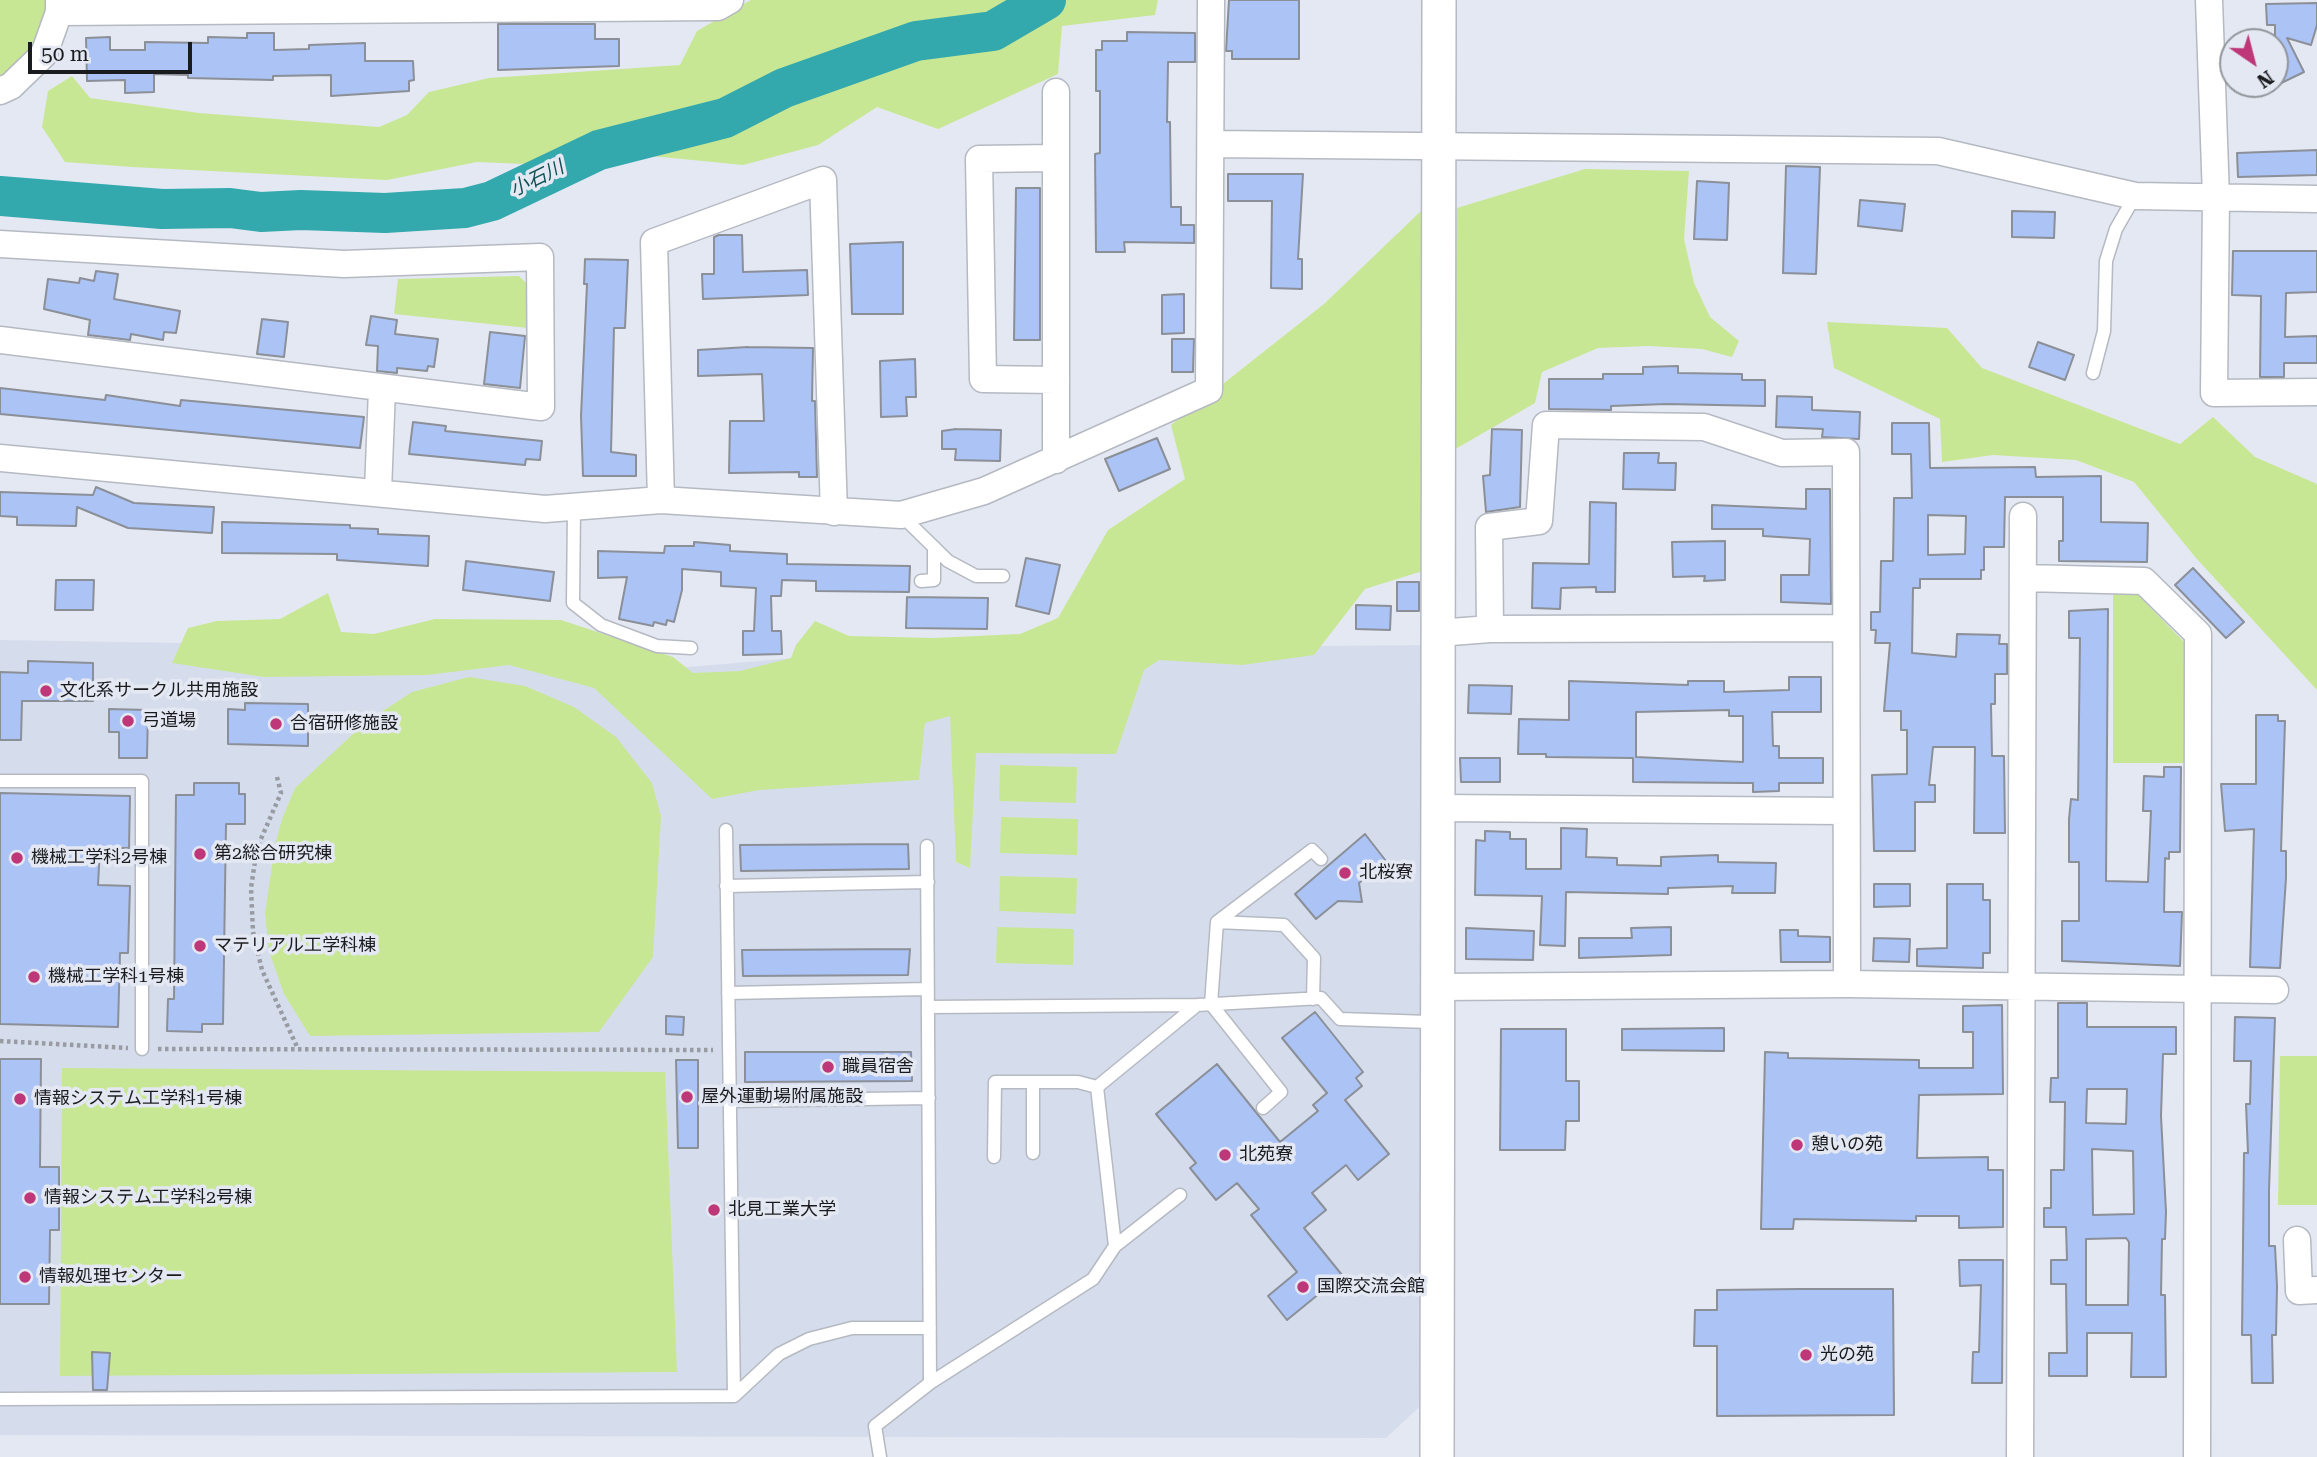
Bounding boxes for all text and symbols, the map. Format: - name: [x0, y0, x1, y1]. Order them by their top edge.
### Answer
- scale bar: [32, 28, 196, 72]
- north arrow: [2219, 28, 2289, 98]
- text: 50 m: [41, 42, 89, 66]
- text: N: [2253, 65, 2278, 93]
- water label: 小石川: [506, 156, 568, 202]
- place label: 文化系サークル共用施設: [60, 680, 258, 702]
- marker: 文化系サークル共用施設: [38, 683, 54, 699]
- place label: 弓道場: [142, 710, 196, 732]
- marker: 弓道場: [120, 713, 136, 729]
- place label: 合宿研修施設: [290, 713, 398, 735]
- marker: 合宿研修施設: [268, 716, 284, 732]
- place label: 第2総合研究棟: [214, 843, 332, 865]
- marker: 第2総合研究棟: [192, 846, 208, 862]
- place label: 機械工学科2号棟: [31, 847, 167, 869]
- marker: 機械工学科2号棟: [9, 850, 25, 866]
- place label: 北桜寮: [1359, 862, 1413, 884]
- marker: 北桜寮: [1337, 865, 1353, 881]
- place label: マテリアル工学科棟: [214, 935, 376, 957]
- marker: マテリアル工学科棟: [192, 938, 208, 954]
- place label: 機械工学科1号棟: [48, 966, 184, 988]
- marker: 機械工学科1号棟: [26, 969, 42, 985]
- place label: 職員宿舎: [842, 1056, 914, 1078]
- marker: 職員宿舎: [820, 1059, 836, 1075]
- place label: 屋外運動場附属施設: [701, 1086, 863, 1108]
- place label: 情報システム工学科1号棟: [34, 1088, 242, 1110]
- marker: 屋外運動場附属施設: [679, 1089, 695, 1105]
- marker: 情報システム工学科1号棟: [12, 1091, 28, 1107]
- place label: 憩いの苑: [1811, 1134, 1883, 1156]
- marker: 憩いの苑: [1789, 1137, 1805, 1153]
- place label: 北苑寮: [1239, 1144, 1293, 1166]
- marker: 北苑寮: [1217, 1147, 1233, 1163]
- place label: 情報システム工学科2号棟: [44, 1187, 252, 1209]
- marker: 情報システム工学科2号棟: [22, 1190, 38, 1206]
- place label: 北見工業大学: [728, 1199, 836, 1221]
- marker: 北見工業大学: [706, 1202, 722, 1218]
- place label: 情報処理センター: [39, 1266, 183, 1288]
- marker: 情報処理センター: [17, 1269, 33, 1285]
- place label: 国際交流会館: [1317, 1276, 1425, 1298]
- marker: 国際交流会館: [1295, 1279, 1311, 1295]
- place label: 光の苑: [1820, 1344, 1874, 1366]
- marker: 光の苑: [1798, 1347, 1814, 1363]

